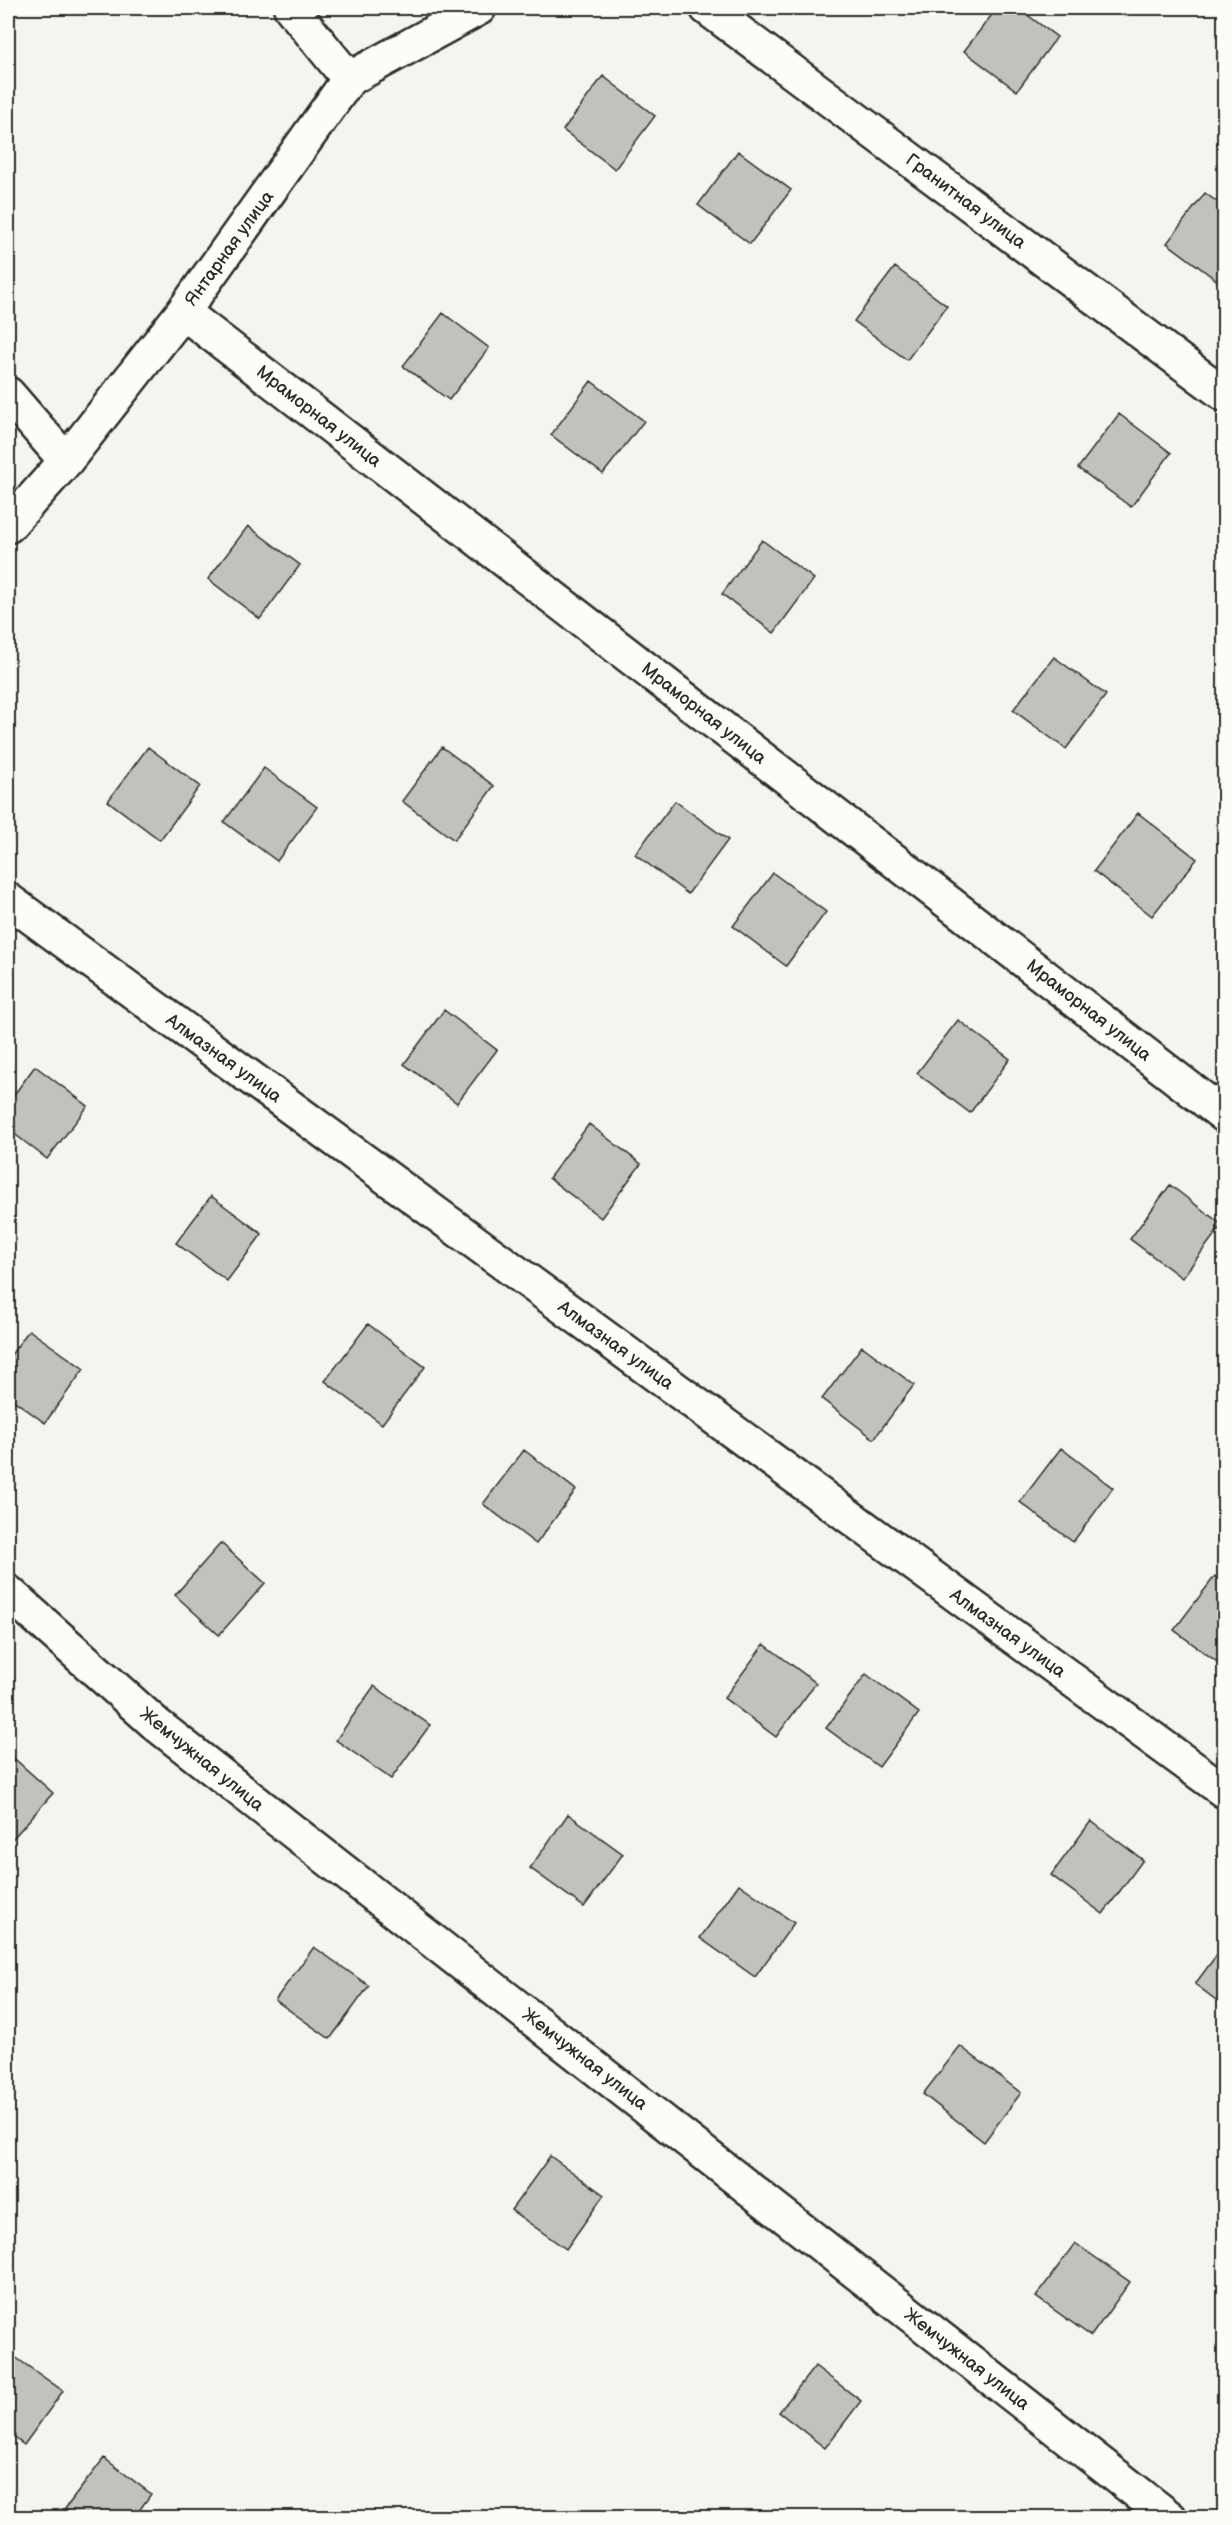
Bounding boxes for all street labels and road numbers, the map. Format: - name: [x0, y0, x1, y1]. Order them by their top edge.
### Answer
- street label: Гранитная улица: [902, 149, 1030, 254]
- street label: Янтарная улица: [181, 186, 278, 310]
- street label: Мраморная улица: [252, 361, 386, 472]
- street label: Мраморная улица: [637, 658, 771, 769]
- street label: Мраморная улица: [1022, 955, 1156, 1066]
- street label: Алмазная улица: [161, 1009, 286, 1108]
- street label: Алмазная улица: [553, 1296, 678, 1395]
- street label: Алмазная улица: [945, 1584, 1070, 1683]
- street label: Жемчужная улица: [136, 1703, 268, 1816]
- street label: Жемчужная улица: [518, 2004, 652, 2115]
- street label: Жемчужная улица: [900, 2304, 1034, 2415]

